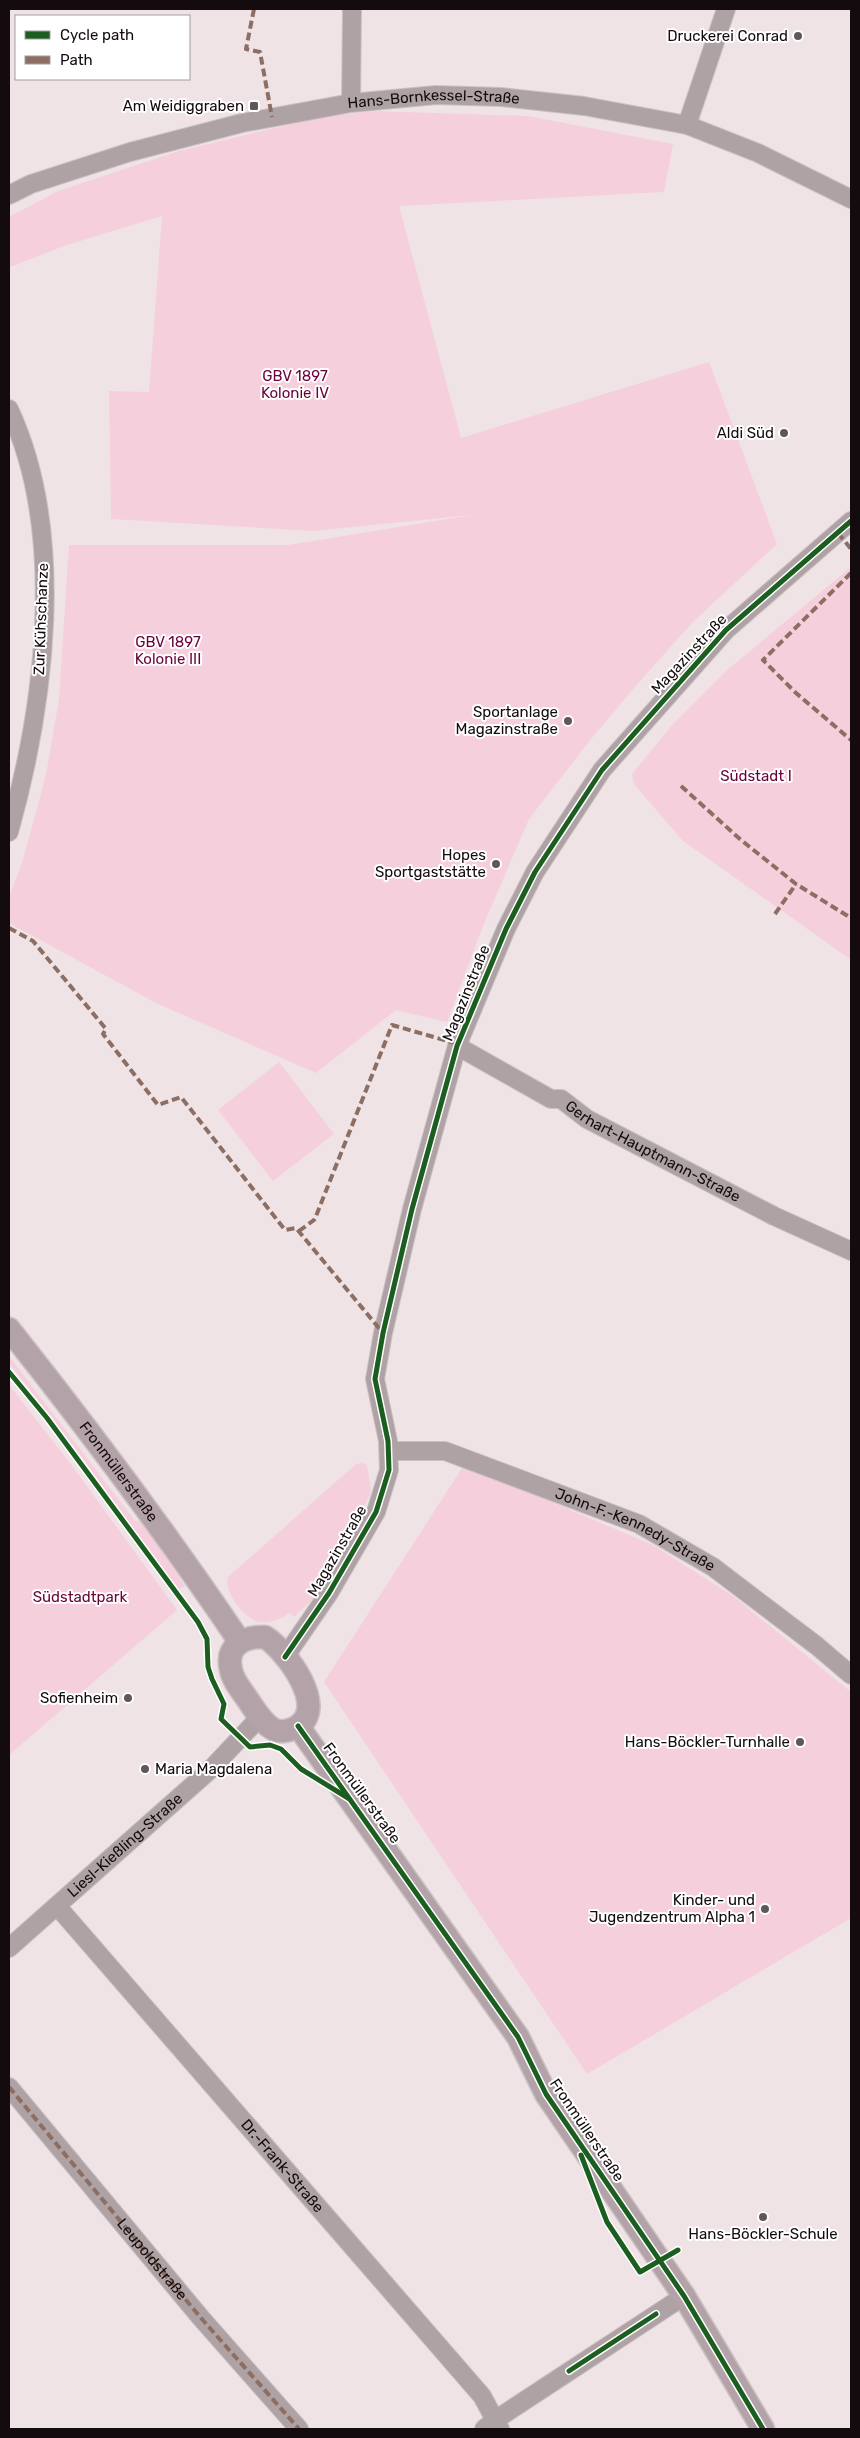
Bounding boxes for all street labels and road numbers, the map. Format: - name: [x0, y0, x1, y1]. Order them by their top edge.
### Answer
- street label: Hans-Bornkessel-Straße: [347, 86, 521, 112]
- street label: Zur Kühschanze: [30, 563, 52, 675]
- street label: Magazinstraße: [648, 610, 730, 698]
- street label: Magazinstraße: [438, 942, 494, 1044]
- street label: Gerhart-Hauptmann-Straße: [562, 1097, 743, 1206]
- street label: Fronmüllerstraße: [75, 1418, 162, 1525]
- street label: John-F.-Kennedy-Straße: [553, 1484, 718, 1575]
- street label: Magazinstraße: [304, 1502, 370, 1600]
- street label: Fronmüllerstraße: [319, 1739, 405, 1847]
- street label: Liesl-Kießling-Straße: [64, 1790, 186, 1901]
- street label: Fronmüllerstraße: [546, 2075, 628, 2185]
- street label: Dr.-Frank-Straße: [237, 2116, 328, 2216]
- street label: Leupoldstraße: [113, 2215, 191, 2304]

